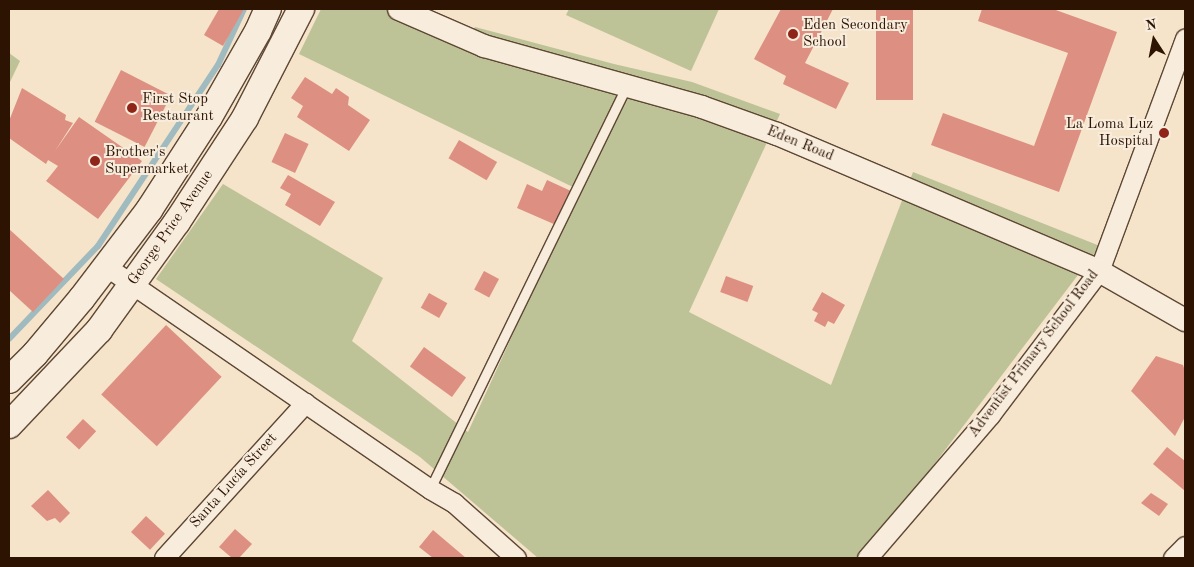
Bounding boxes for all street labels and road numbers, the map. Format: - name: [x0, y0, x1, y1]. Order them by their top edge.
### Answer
- street label: Eden Road: [764, 122, 836, 166]
- street label: George Price Avenue: [125, 167, 217, 289]
- street label: Adventist Primary School Road: [965, 267, 1103, 441]
- street label: Santa Lucía Street: [187, 430, 281, 532]

